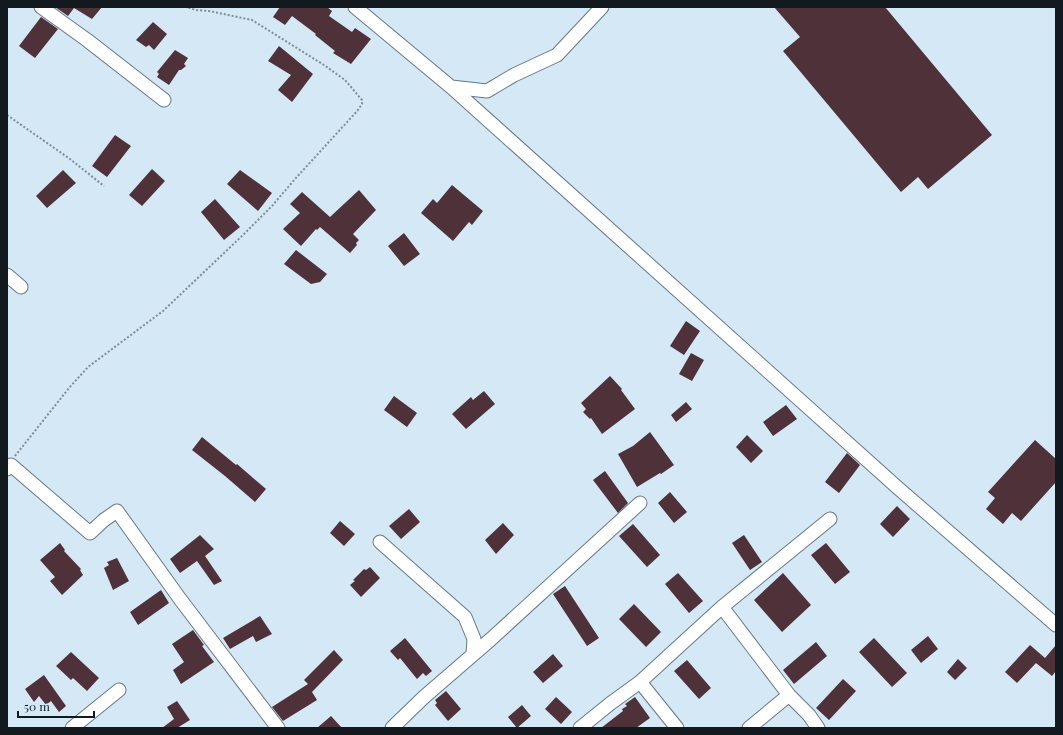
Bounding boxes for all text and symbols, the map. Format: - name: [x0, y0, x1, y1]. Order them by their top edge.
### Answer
- scale bar: [18, 693, 94, 719]
- text: 50 m: [24, 698, 50, 714]

